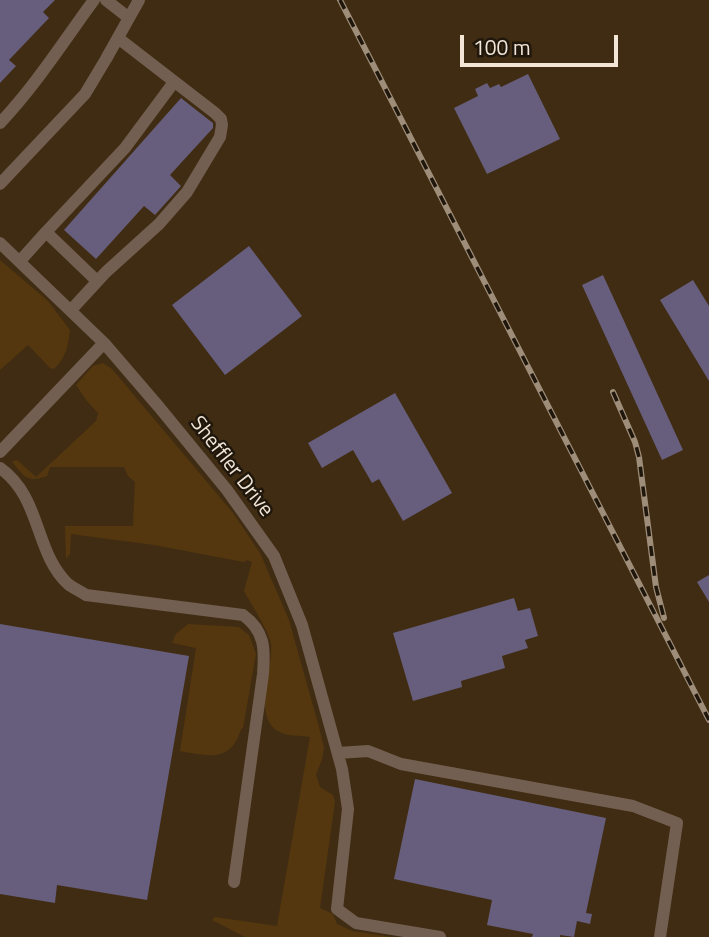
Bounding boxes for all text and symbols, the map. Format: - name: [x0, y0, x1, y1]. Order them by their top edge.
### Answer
- scale bar: [464, 21, 622, 65]
- text: 100 m: [473, 31, 530, 63]
- street label: Sheffler Drive: [184, 412, 278, 522]

